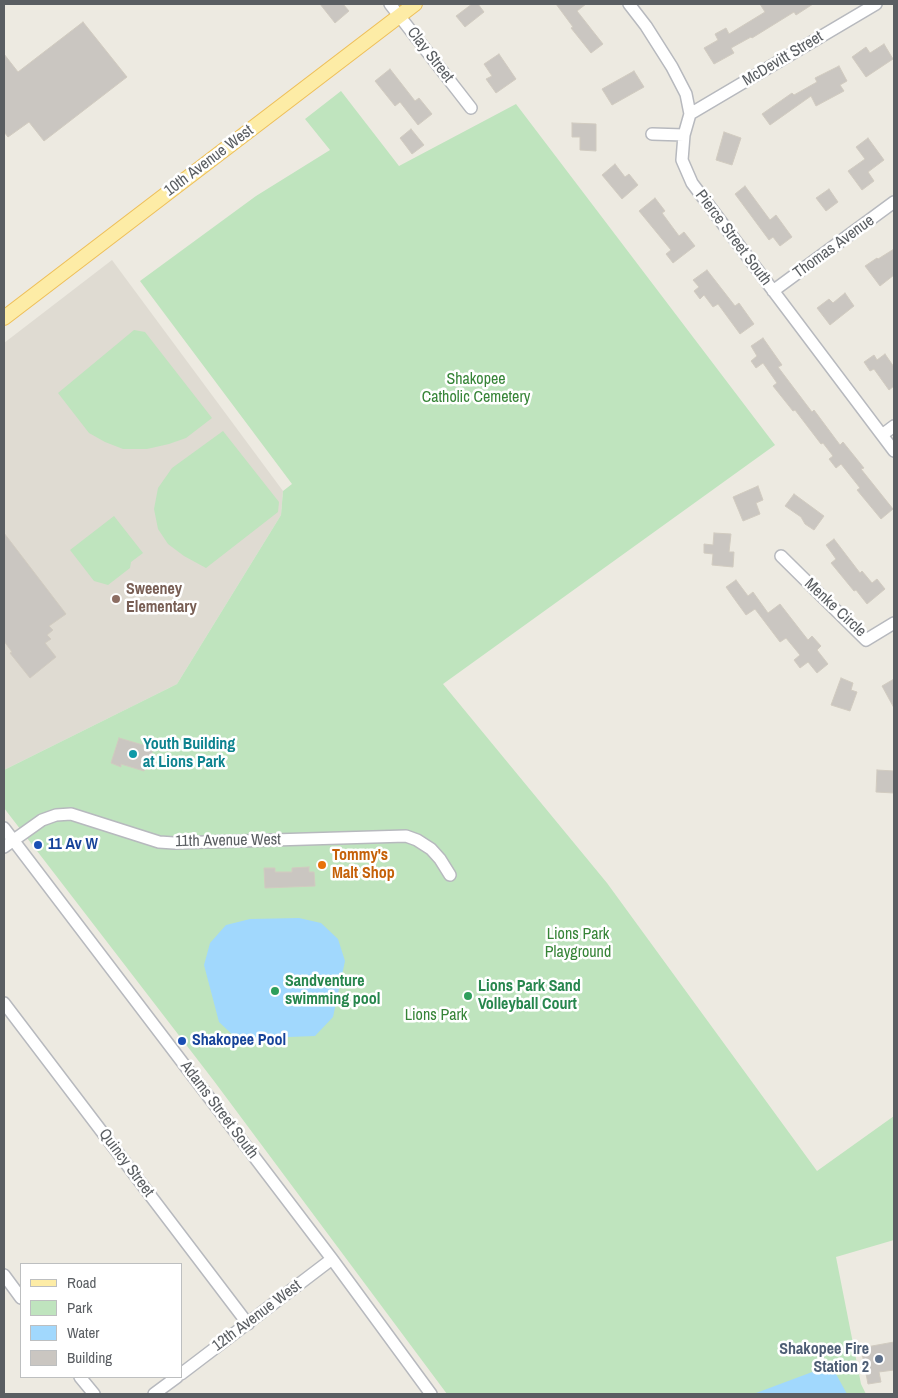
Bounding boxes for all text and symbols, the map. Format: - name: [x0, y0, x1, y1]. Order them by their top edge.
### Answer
- street label: Clay Street: [402, 24, 458, 86]
- street label: McDevitt Street: [739, 27, 827, 91]
- street label: 10th Avenue West: [161, 121, 257, 201]
- street label: Pierce Street South: [691, 186, 775, 290]
- street label: Thomas Avenue: [790, 211, 878, 283]
- park label: Shakopee Catholic Cemetery: [422, 370, 530, 408]
- street label: Menke Circle: [800, 575, 870, 641]
- place label: Sweeney Elementary: [126, 580, 197, 618]
- marker: Sweeney Elementary: [110, 593, 122, 605]
- place label: Youth Building at Lions Park: [143, 735, 235, 773]
- marker: Youth Building at Lions Park: [127, 748, 139, 760]
- street label: 11th Avenue West: [175, 830, 281, 852]
- place label: 11 Av W: [48, 835, 98, 855]
- marker: 11 Av W: [32, 839, 44, 851]
- place label: Tommy's Malt Shop: [332, 846, 395, 884]
- marker: Tommy's Malt Shop: [316, 859, 328, 871]
- park label: Lions Park Playground: [545, 925, 611, 963]
- place label: Sandventure swimming pool: [285, 972, 381, 1010]
- place label: Lions Park Sand Volleyball Court: [478, 977, 581, 1015]
- marker: Sandventure swimming pool: [269, 985, 281, 997]
- marker: Lions Park Sand Volleyball Court: [462, 990, 474, 1002]
- park label: Lions Park: [405, 1006, 467, 1026]
- place label: Shakopee Pool: [192, 1031, 286, 1051]
- marker: Shakopee Pool: [176, 1035, 188, 1047]
- street label: Adams Street South: [176, 1057, 262, 1163]
- street label: Quincy Street: [94, 1125, 158, 1201]
- legend: [20, 1263, 182, 1378]
- text: Road: [67, 1272, 96, 1293]
- street label: 12th Avenue West: [209, 1276, 305, 1356]
- text: Park: [67, 1297, 92, 1318]
- text: Water: [67, 1322, 99, 1343]
- place label: Shakopee Fire Station 2: [779, 1340, 869, 1378]
- text: Building: [67, 1347, 112, 1368]
- marker: Shakopee Fire Station 2: [873, 1353, 885, 1365]

